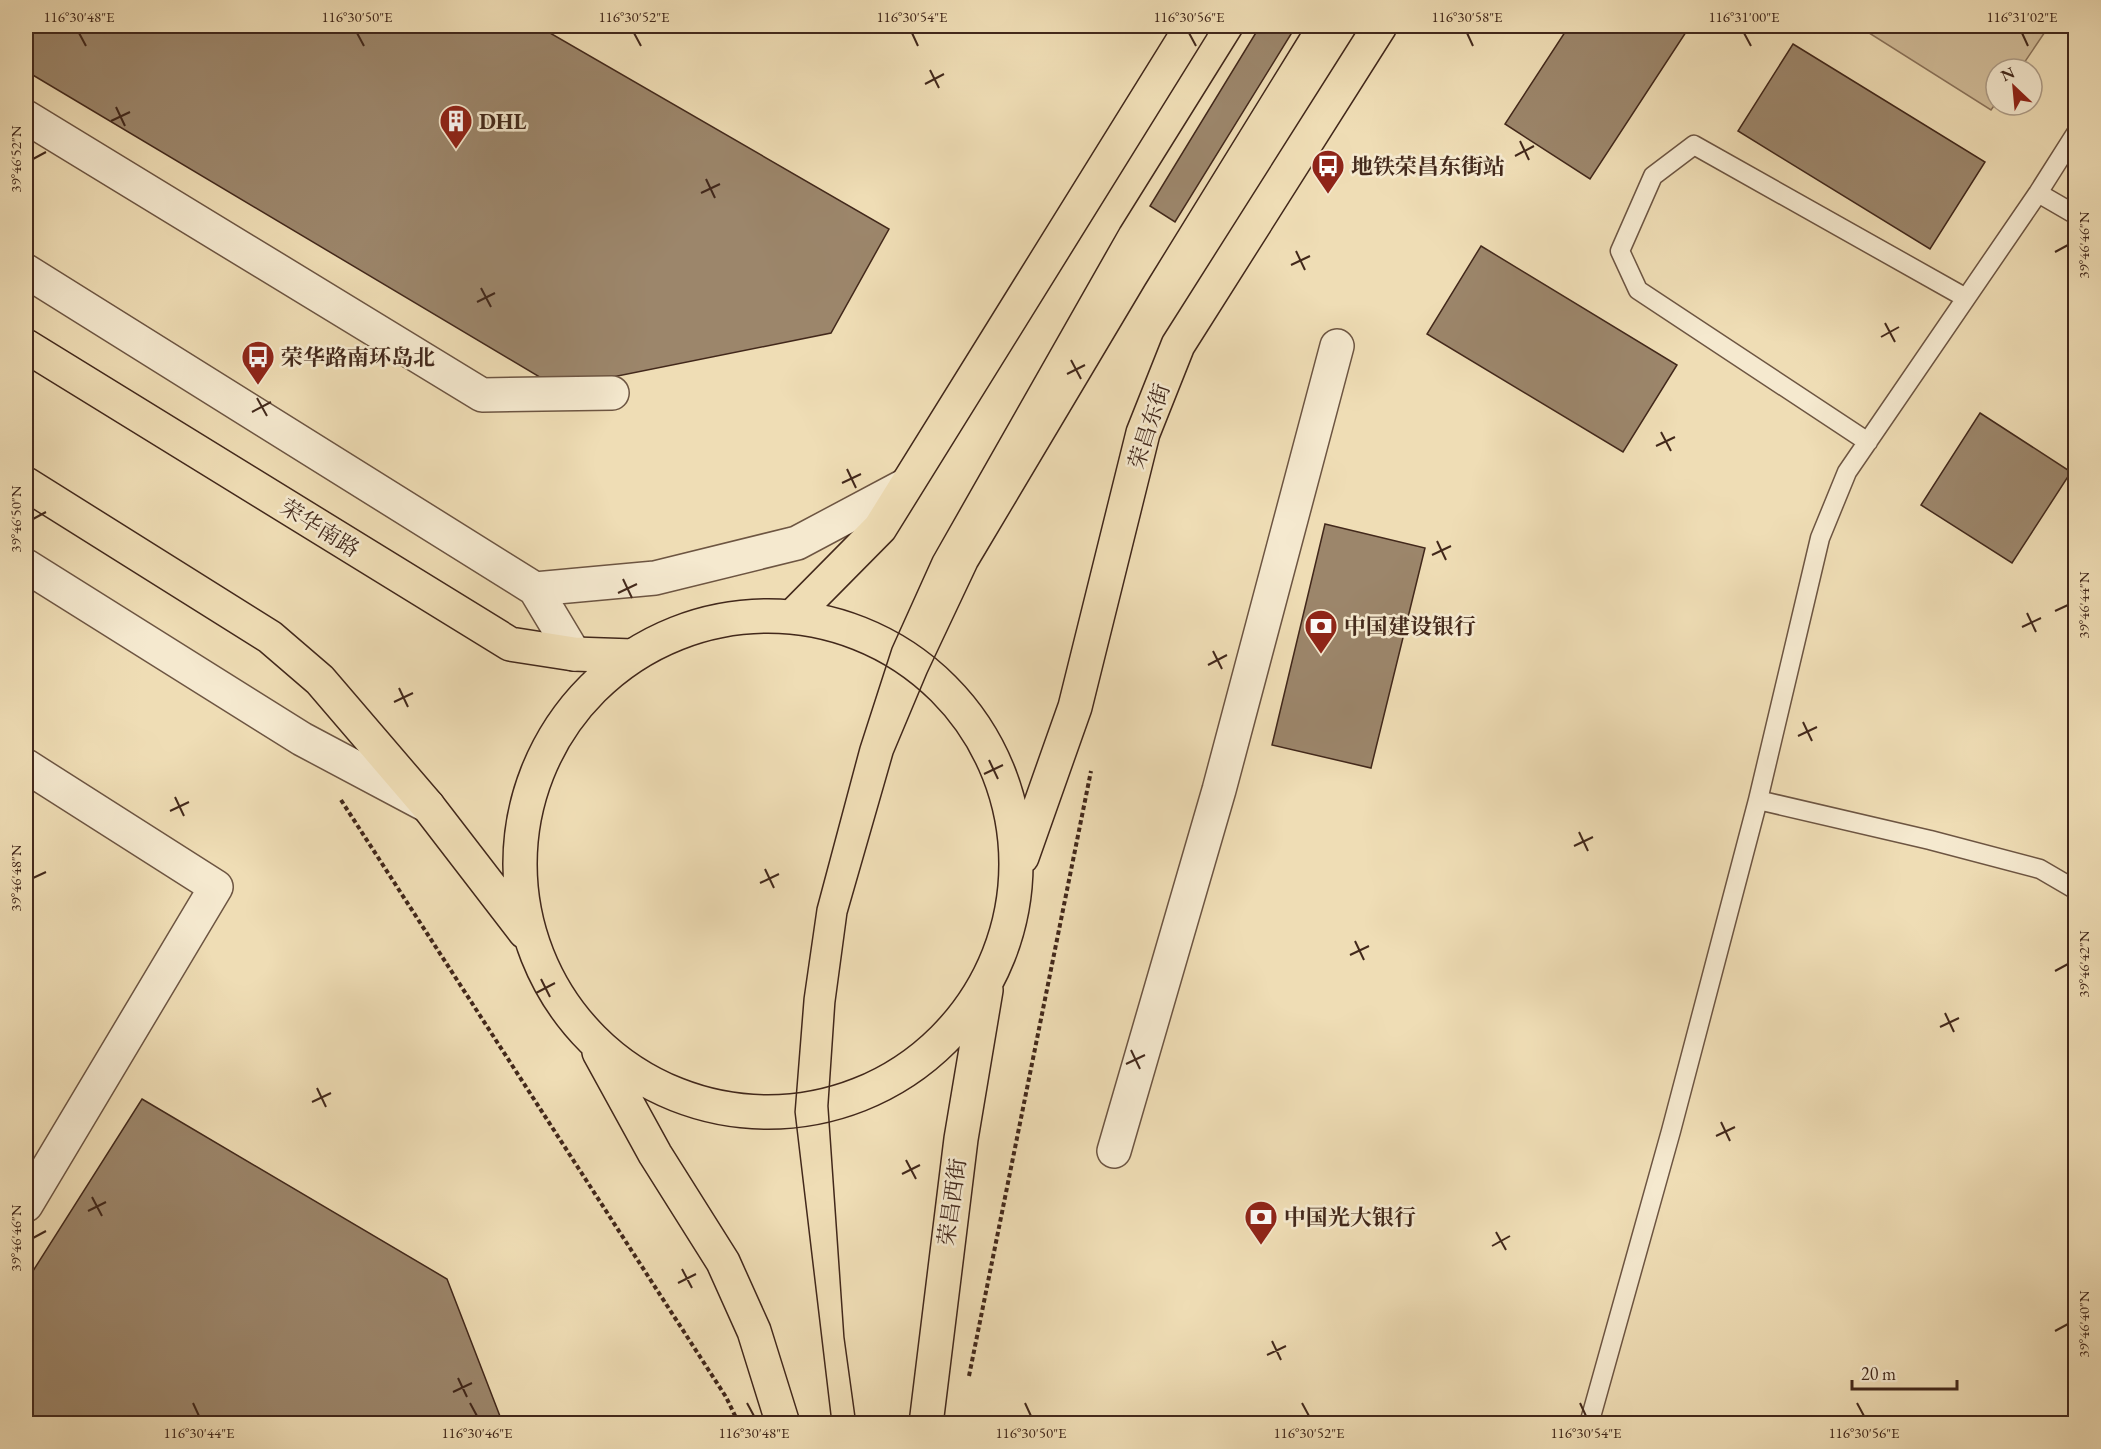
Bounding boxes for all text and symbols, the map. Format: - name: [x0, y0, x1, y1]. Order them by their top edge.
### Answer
- text: 116°30'48"E: [43, 7, 115, 26]
- text: 116°30'50"E: [321, 7, 393, 26]
- text: 116°30'52"E: [598, 7, 670, 26]
- text: 116°30'54"E: [876, 7, 948, 26]
- text: 116°30'56"E: [1153, 7, 1225, 26]
- text: 116°30'58"E: [1431, 7, 1503, 26]
- text: 116°31'00"E: [1708, 7, 1780, 26]
- text: 116°31'02"E: [1986, 7, 2058, 26]
- north arrow: [1984, 57, 2044, 117]
- text: N: [1997, 62, 2018, 86]
- building icon: DHL: [438, 103, 474, 150]
- place label: DHL: [479, 107, 526, 136]
- text: 39°46'52"N: [6, 125, 25, 193]
- bus stop icon: 地铁荣昌东街站: [1310, 148, 1346, 195]
- place label: 地铁荣昌东街站: [1351, 152, 1505, 181]
- text: 39°46'46"N: [2074, 211, 2093, 279]
- bus stop icon: 荣华路南环岛北: [240, 339, 276, 386]
- place label: 荣华路南环岛北: [281, 343, 435, 372]
- street label: 荣昌东街: [1122, 380, 1176, 472]
- text: 39°46'50"N: [6, 485, 25, 553]
- street label: 荣华南路: [275, 492, 365, 564]
- text: 39°46'44"N: [2074, 571, 2093, 639]
- bank icon: 中国建设银行: [1303, 608, 1339, 655]
- place label: 中国建设银行: [1344, 612, 1476, 641]
- text: 39°46'48"N: [6, 844, 25, 912]
- text: 39°46'42"N: [2074, 930, 2093, 998]
- street label: 荣昌西街: [932, 1156, 972, 1248]
- bank icon: 中国光大银行: [1243, 1199, 1279, 1246]
- place label: 中国光大银行: [1284, 1203, 1416, 1232]
- text: 39°46'46"N: [6, 1204, 25, 1272]
- text: 39°46'40"N: [2074, 1290, 2093, 1358]
- scale bar: [1852, 1353, 1957, 1391]
- text: 20 m: [1861, 1362, 1896, 1385]
- text: 116°30'44"E: [163, 1423, 235, 1442]
- text: 116°30'46"E: [441, 1423, 513, 1442]
- text: 116°30'48"E: [718, 1423, 790, 1442]
- text: 116°30'50"E: [995, 1423, 1067, 1442]
- text: 116°30'52"E: [1273, 1423, 1345, 1442]
- text: 116°30'54"E: [1550, 1423, 1622, 1442]
- text: 116°30'56"E: [1828, 1423, 1900, 1442]

